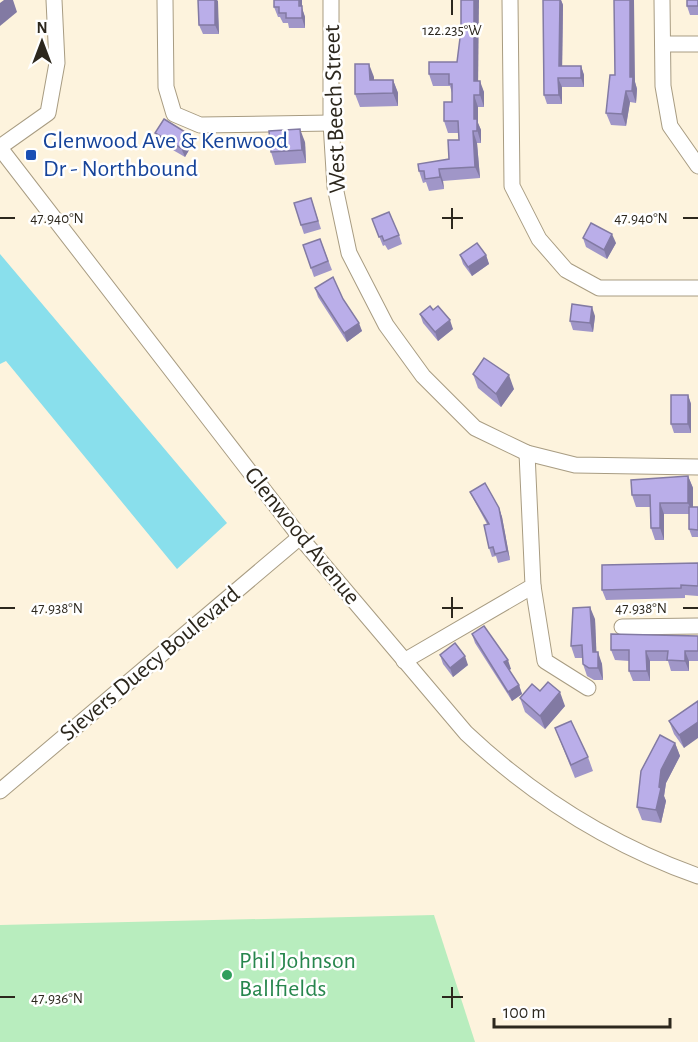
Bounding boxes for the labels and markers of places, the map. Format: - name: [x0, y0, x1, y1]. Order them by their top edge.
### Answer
- place label: Glenwood Ave & Kenwood Dr - Northbound: [43, 129, 288, 181]
- marker: Glenwood Ave & Kenwood Dr - Northbound: [24, 148, 38, 162]
- place label: Phil Johnson Ballfields: [239, 949, 356, 1001]
- marker: Phil Johnson Ballfields: [220, 968, 234, 982]

